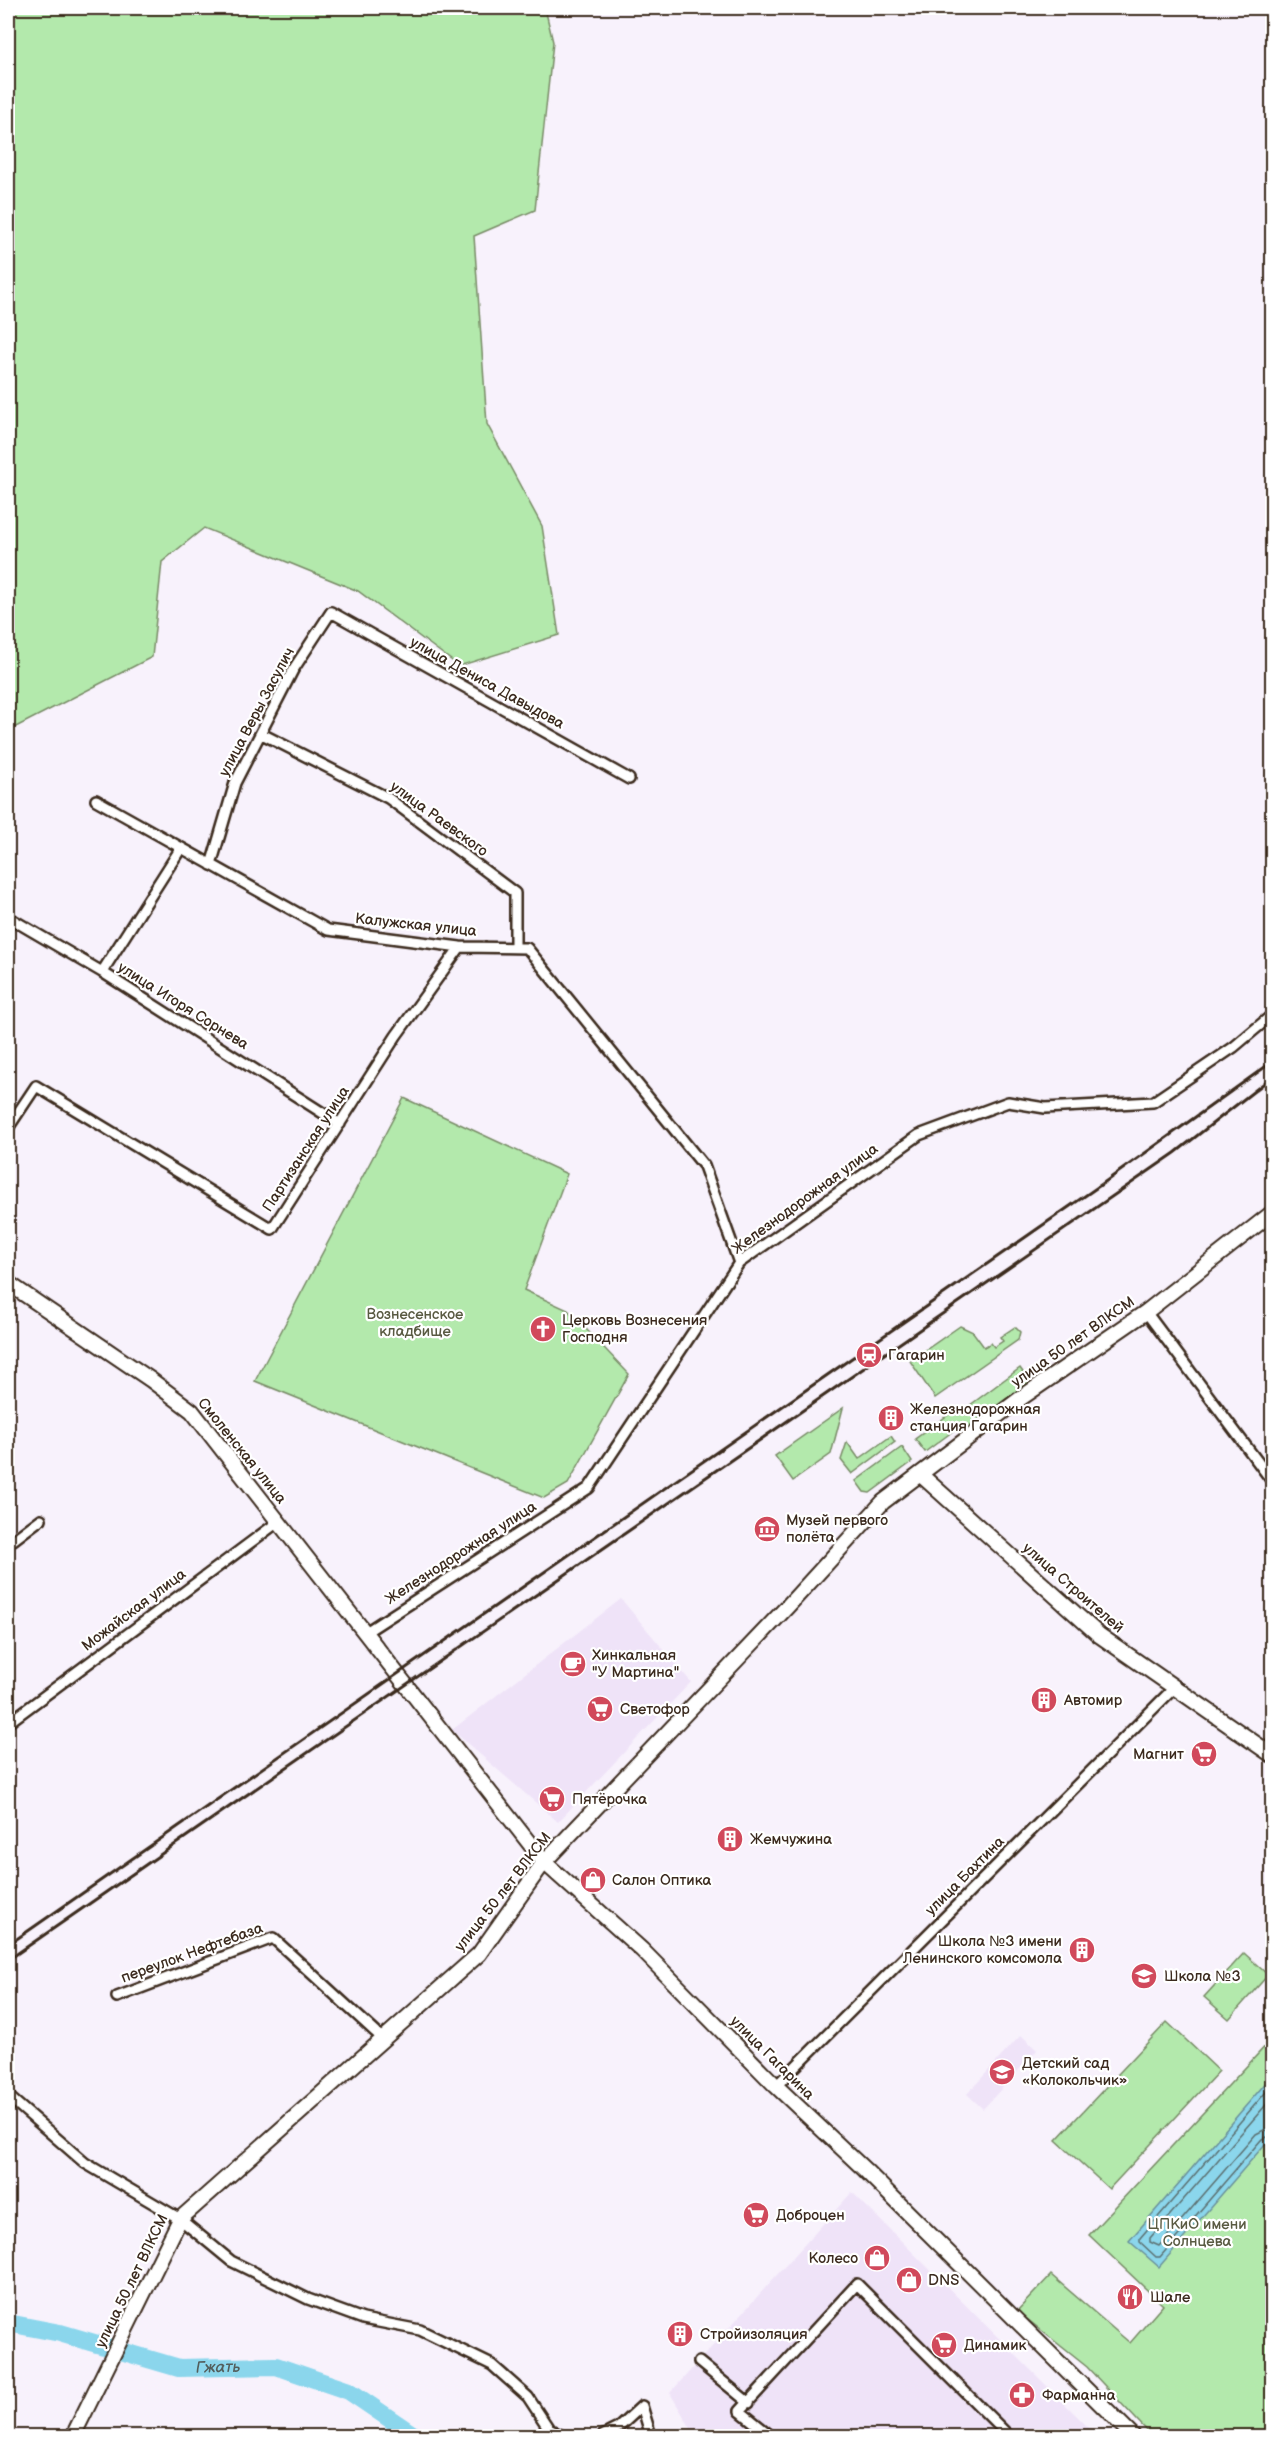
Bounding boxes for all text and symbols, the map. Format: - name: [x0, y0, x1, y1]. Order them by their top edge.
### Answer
- street label: улица Дениса Давыдова: [407, 633, 568, 733]
- street label: улица Веры Засулич: [215, 644, 299, 780]
- street label: улица Раевского: [386, 777, 492, 861]
- street label: Калужская улица: [354, 909, 478, 941]
- street label: улица Игоря Сорнева: [114, 958, 252, 1054]
- street label: Партизанская улица: [258, 1082, 354, 1215]
- street label: Железнодорожная улица: [728, 1139, 882, 1258]
- street label: улица 50 лет ВЛКСМ: [1008, 1292, 1138, 1392]
- park label: Вознесенское кладбище: [367, 1305, 463, 1341]
- place label: Церковь Вознесения Господня: [562, 1311, 707, 1347]
- church icon: Церковь Вознесения Господня: [528, 1314, 558, 1344]
- station icon: Гагарин: [854, 1340, 884, 1370]
- place label: Гагарин: [888, 1346, 945, 1365]
- street label: Смоленская улица: [193, 1394, 291, 1508]
- place label: Железнодорожная станция Гагарин: [910, 1400, 1041, 1436]
- building icon: Железнодорожная станция Гагарин: [876, 1403, 906, 1433]
- street label: Железнодорожная улица: [382, 1497, 540, 1609]
- place label: Музей первого полёта: [786, 1511, 888, 1547]
- museum icon: Музей первого полёта: [752, 1514, 782, 1544]
- street label: улица Строителей: [1018, 1539, 1128, 1637]
- street label: Можайская улица: [78, 1565, 190, 1655]
- place label: Хинкальная "У Мартина": [592, 1646, 679, 1682]
- cafe icon: Хинкальная "У Мартина": [558, 1649, 588, 1679]
- building icon: Автомир: [1029, 1685, 1059, 1715]
- place label: Автомир: [1063, 1691, 1123, 1710]
- supermarket icon: Светофор: [585, 1694, 615, 1724]
- place label: Светофор: [620, 1700, 690, 1719]
- supermarket icon: Магнит: [1189, 1739, 1219, 1769]
- place label: Магнит: [1133, 1745, 1184, 1764]
- supermarket icon: Пятёрочка: [537, 1784, 567, 1814]
- place label: Пятёрочка: [572, 1790, 647, 1809]
- building icon: Жемчужина: [715, 1824, 745, 1854]
- street label: улица 50 лет ВЛКСМ: [451, 1829, 555, 1955]
- place label: Жемчужина: [750, 1830, 832, 1849]
- street label: улица Бахтина: [921, 1832, 1009, 1920]
- shop icon: Салон Оптика: [578, 1865, 608, 1895]
- place label: Салон Оптика: [612, 1871, 711, 1890]
- street label: переулок Нефтебаза: [119, 1918, 266, 1987]
- place label: Школа №3 имени Ленинского комсомола: [902, 1932, 1062, 1968]
- building icon: Школа №3 имени Ленинского комсомола: [1067, 1935, 1097, 1965]
- school or university icon: Школа №3: [1129, 1961, 1159, 1991]
- place label: Школа №3: [1164, 1967, 1241, 1986]
- street label: улица Гагарина: [726, 2012, 818, 2104]
- place label: Детский сад «Колокольчик»: [1022, 2054, 1127, 2090]
- school or university icon: Детский сад «Колокольчик»: [987, 2057, 1017, 2087]
- supermarket icon: Доброцен: [741, 2200, 771, 2230]
- place label: Доброцен: [776, 2206, 845, 2225]
- street label: улица 50 лет ВЛКСМ: [91, 2211, 173, 2351]
- park label: ЦПКиО имени Солнцева: [1147, 2215, 1247, 2251]
- shop icon: Колесо: [862, 2243, 892, 2273]
- place label: Колесо: [809, 2249, 858, 2268]
- shop icon: DNS: [894, 2265, 924, 2295]
- place label: DNS: [928, 2271, 959, 2290]
- restaurant icon: Шале: [1115, 2282, 1145, 2312]
- place label: Шале: [1150, 2288, 1190, 2307]
- building icon: Стройизоляция: [665, 2319, 695, 2349]
- place label: Стройизоляция: [700, 2325, 808, 2344]
- supermarket icon: Динамик: [929, 2330, 959, 2360]
- place label: Динамик: [964, 2336, 1027, 2355]
- water label: Гжать: [195, 2357, 241, 2377]
- pharmacy icon: Фарманна: [1007, 2380, 1037, 2410]
- place label: Фарманна: [1042, 2386, 1116, 2405]

